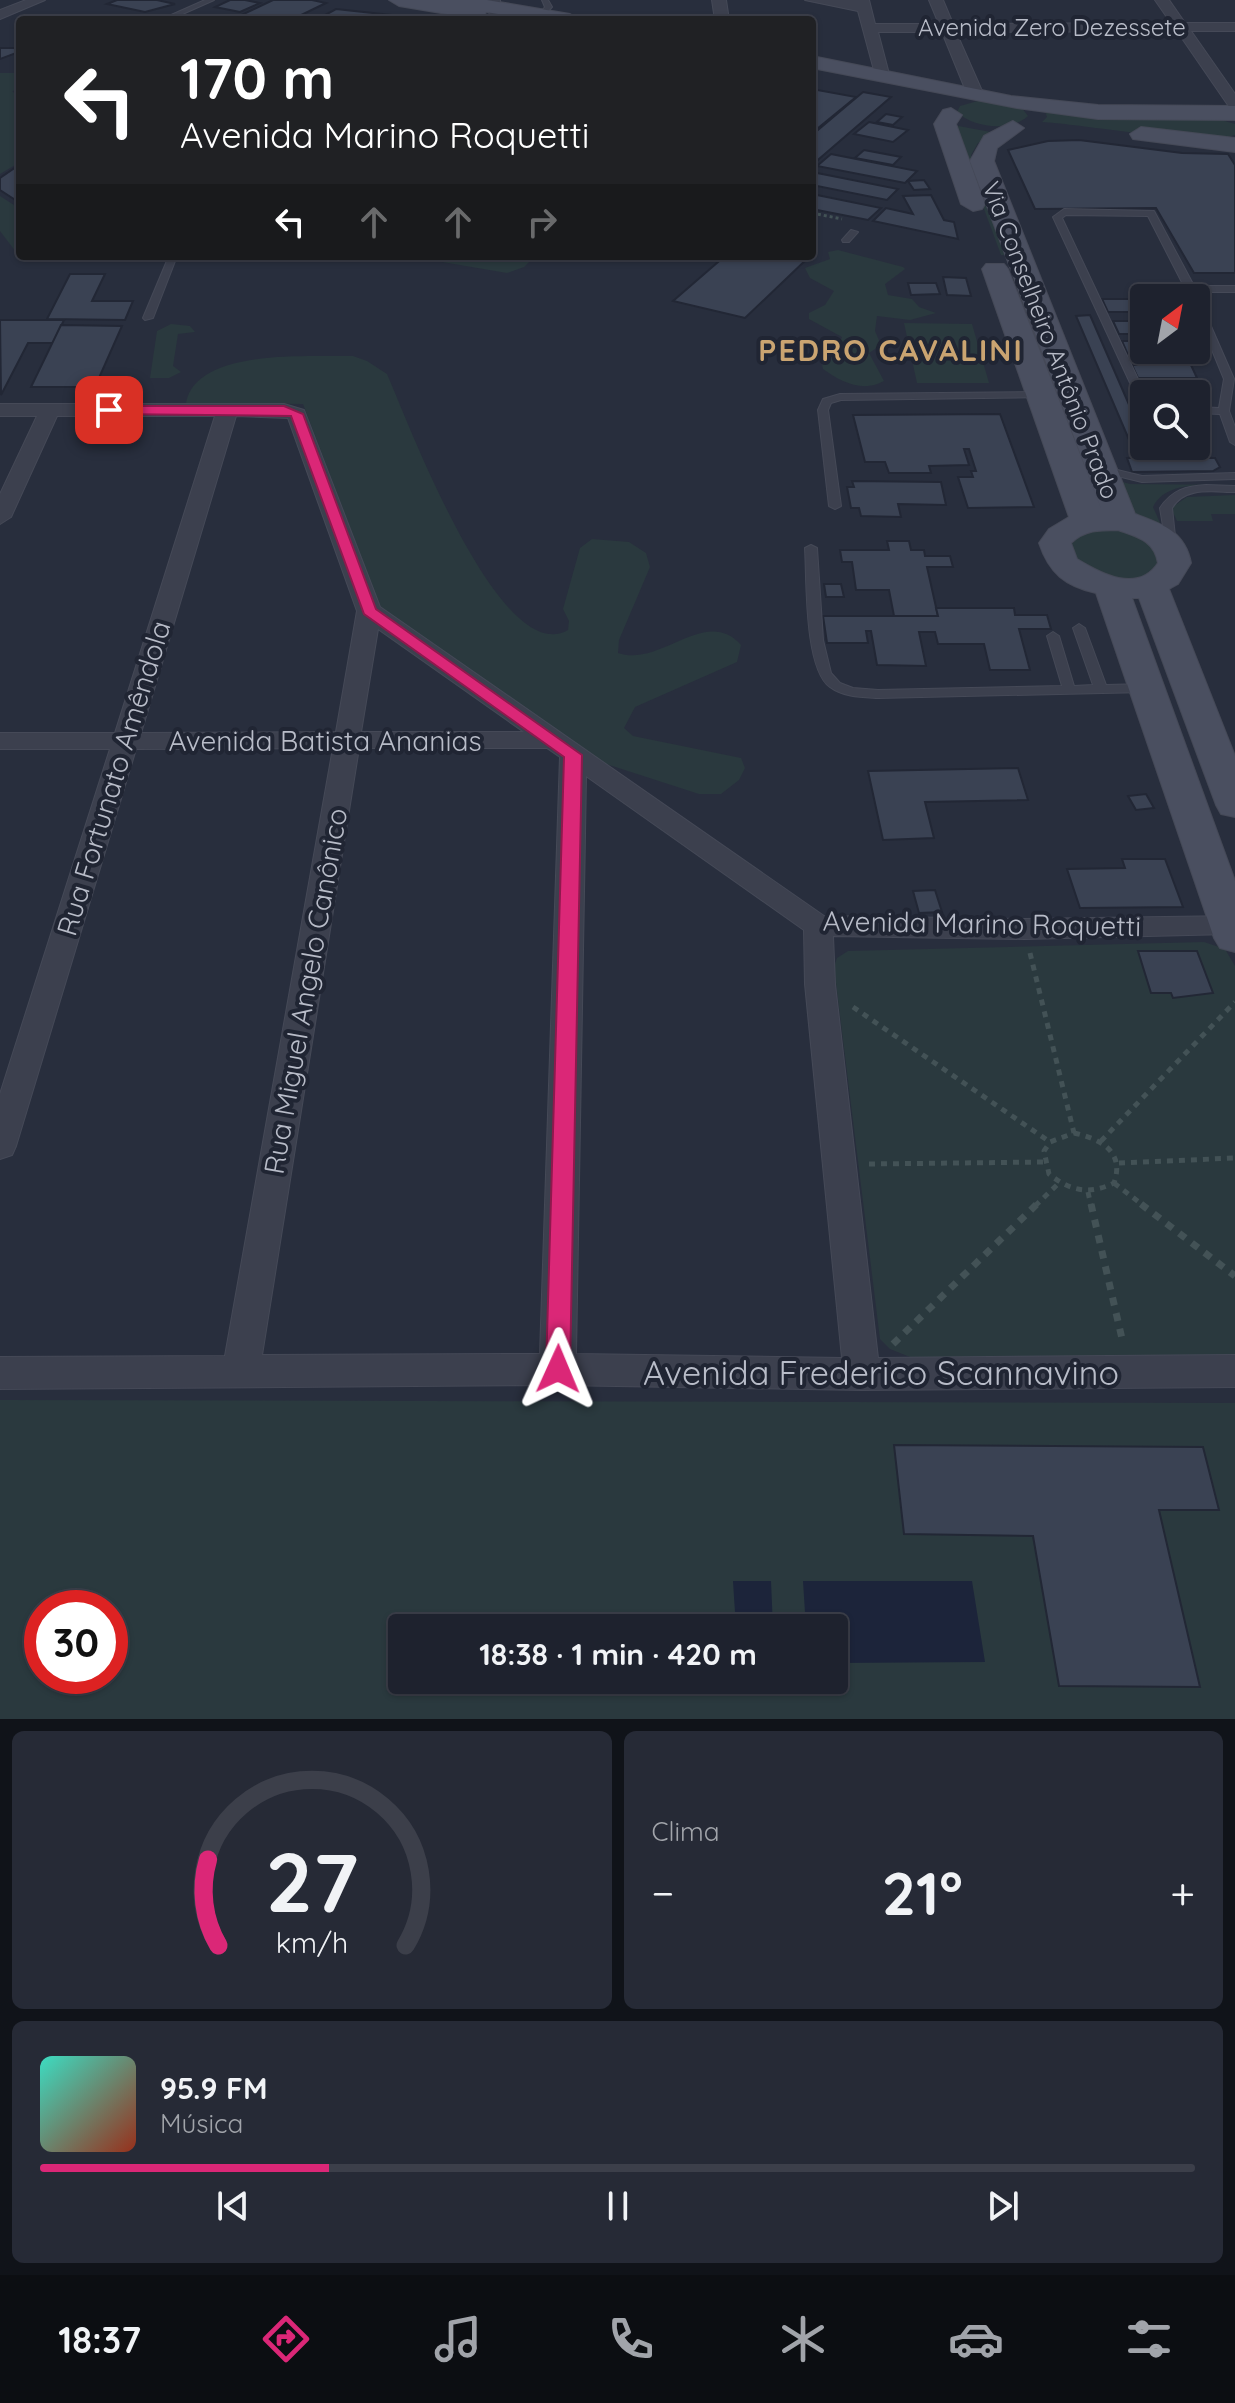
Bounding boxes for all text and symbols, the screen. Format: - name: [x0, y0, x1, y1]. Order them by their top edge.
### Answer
- street label: Avenida Zero Dezessete: [918, 12, 1186, 42]
- text: 170 m: [180, 43, 334, 113]
- icon: left: [48, 48, 152, 152]
- text: Avenida Marino Roquetti: [180, 112, 589, 157]
- street label: Via Conselheiro Antônio Prado: [977, 177, 1125, 503]
- icon: left: [268, 200, 312, 244]
- icon: ahead: [352, 200, 396, 244]
- icon: ahead: [436, 200, 480, 244]
- icon: right: [520, 200, 564, 244]
- north arrow: [1130, 284, 1210, 364]
- map controls: [1130, 284, 1210, 460]
- district label: PEDRO CAVALINI: [758, 331, 1024, 369]
- pin: [75, 376, 143, 444]
- button: search: [1130, 380, 1210, 460]
- icon: arrive: [87, 388, 131, 432]
- street label: Rua Fortunato Amêndola: [48, 616, 178, 940]
- street label: Avenida Batista Ananias: [168, 723, 482, 758]
- street label: Rua Miguel Angelo Canônico: [256, 805, 354, 1177]
- street label: Avenida Marino Roquetti: [822, 903, 1142, 943]
- position arrow: [516, 1327, 600, 1411]
- street label: Avenida Frederico Scannavino: [643, 1351, 1119, 1394]
- speed limit sign: 30: [24, 1590, 128, 1694]
- text: 18:38 · 1 min · 420 m: [479, 1635, 757, 1673]
- text: Clima: [652, 1815, 720, 1848]
- text: 27: [265, 1829, 358, 1933]
- text: 21°: [882, 1855, 963, 1930]
- text: −: [652, 1865, 674, 1920]
- text: +: [1170, 1865, 1195, 1920]
- text: km/h: [275, 1924, 348, 1960]
- text: 95.9 FM: [160, 2069, 267, 2107]
- text: Música: [160, 2107, 243, 2140]
- icon: previous: [211, 2184, 255, 2228]
- icon: pause: [596, 2184, 640, 2228]
- icon: next: [981, 2184, 1025, 2228]
- icon: directions: [258, 2311, 314, 2367]
- icon: music: [430, 2311, 486, 2367]
- icon: phone: [603, 2311, 659, 2367]
- icon: climate: [775, 2311, 831, 2367]
- icon: car: [948, 2311, 1004, 2367]
- icon: filters: [1121, 2311, 1177, 2367]
- text: 18:37: [58, 2317, 141, 2362]

